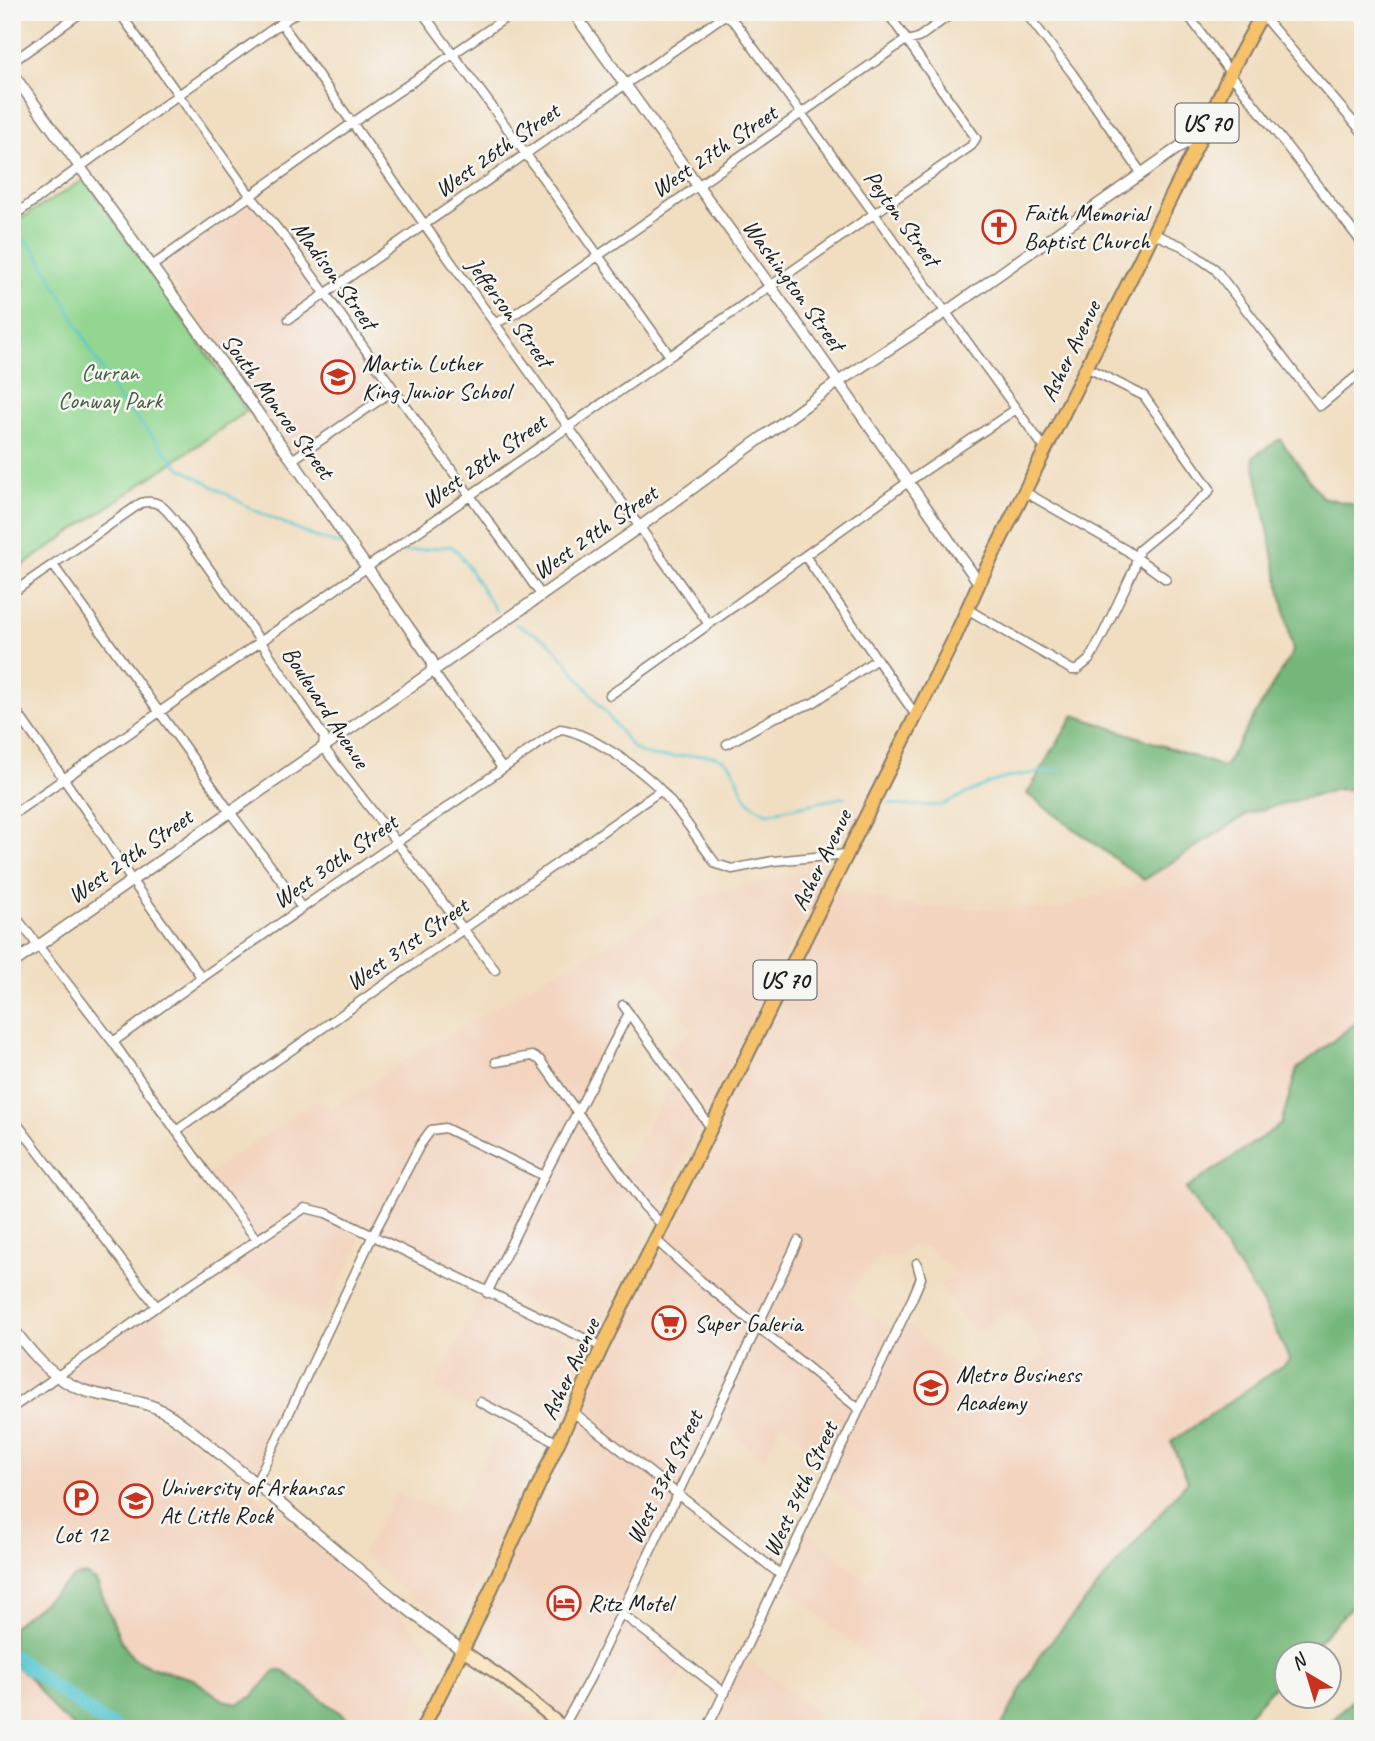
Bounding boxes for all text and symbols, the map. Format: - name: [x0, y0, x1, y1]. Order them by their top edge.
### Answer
- street label: West 26th Street: [429, 95, 567, 204]
- street label: West 27th Street: [645, 97, 784, 204]
- road number: US 70: [1176, 104, 1238, 142]
- street label: Peyton Street: [857, 164, 949, 275]
- place label: Faith Memorial Baptist Church: [1024, 198, 1152, 256]
- church icon: Faith Memorial Baptist Church: [980, 208, 1018, 246]
- street label: Washington Street: [736, 213, 854, 359]
- street label: Madison Street: [285, 215, 386, 338]
- street label: Jefferson Street: [459, 250, 562, 375]
- street label: Asher Avenue: [1033, 294, 1108, 406]
- street label: South Monroe Street: [215, 327, 342, 486]
- place label: Martin Luther King Junior School: [362, 348, 514, 406]
- park label: Curran Conway Park: [58, 357, 164, 415]
- school or university icon: Martin Luther King Junior School: [319, 358, 357, 396]
- street label: West 28th Street: [416, 406, 554, 515]
- street label: West 29th Street: [527, 477, 665, 586]
- street label: Boulevard Avenue: [275, 640, 378, 775]
- street label: West 29th Street: [62, 801, 200, 910]
- street label: Asher Avenue: [784, 803, 859, 915]
- street label: West 30th Street: [267, 806, 405, 915]
- street label: West 31st Street: [340, 890, 476, 997]
- road number: US 70: [754, 960, 816, 1000]
- supermarket icon: Super Galeria: [650, 1304, 688, 1342]
- place label: Super Galeria: [694, 1308, 804, 1338]
- street label: Asher Avenue: [533, 1312, 607, 1424]
- place label: Metro Business Academy: [956, 1359, 1083, 1417]
- school or university icon: Metro Business Academy: [912, 1369, 950, 1407]
- street label: West 33rd Street: [619, 1404, 710, 1549]
- street label: West 34th Street: [756, 1415, 845, 1561]
- place label: University of Arkansas At Little Rock: [160, 1472, 345, 1530]
- parking icon: Lot 12: [62, 1479, 100, 1517]
- school or university icon: University of Arkansas At Little Rock: [117, 1482, 155, 1520]
- place label: Lot 12: [54, 1519, 110, 1549]
- hotel icon: Ritz Motel: [545, 1584, 583, 1622]
- place label: Ritz Motel: [588, 1588, 676, 1618]
- north arrow: [1274, 1640, 1344, 1710]
- text: N: [1286, 1647, 1313, 1675]

